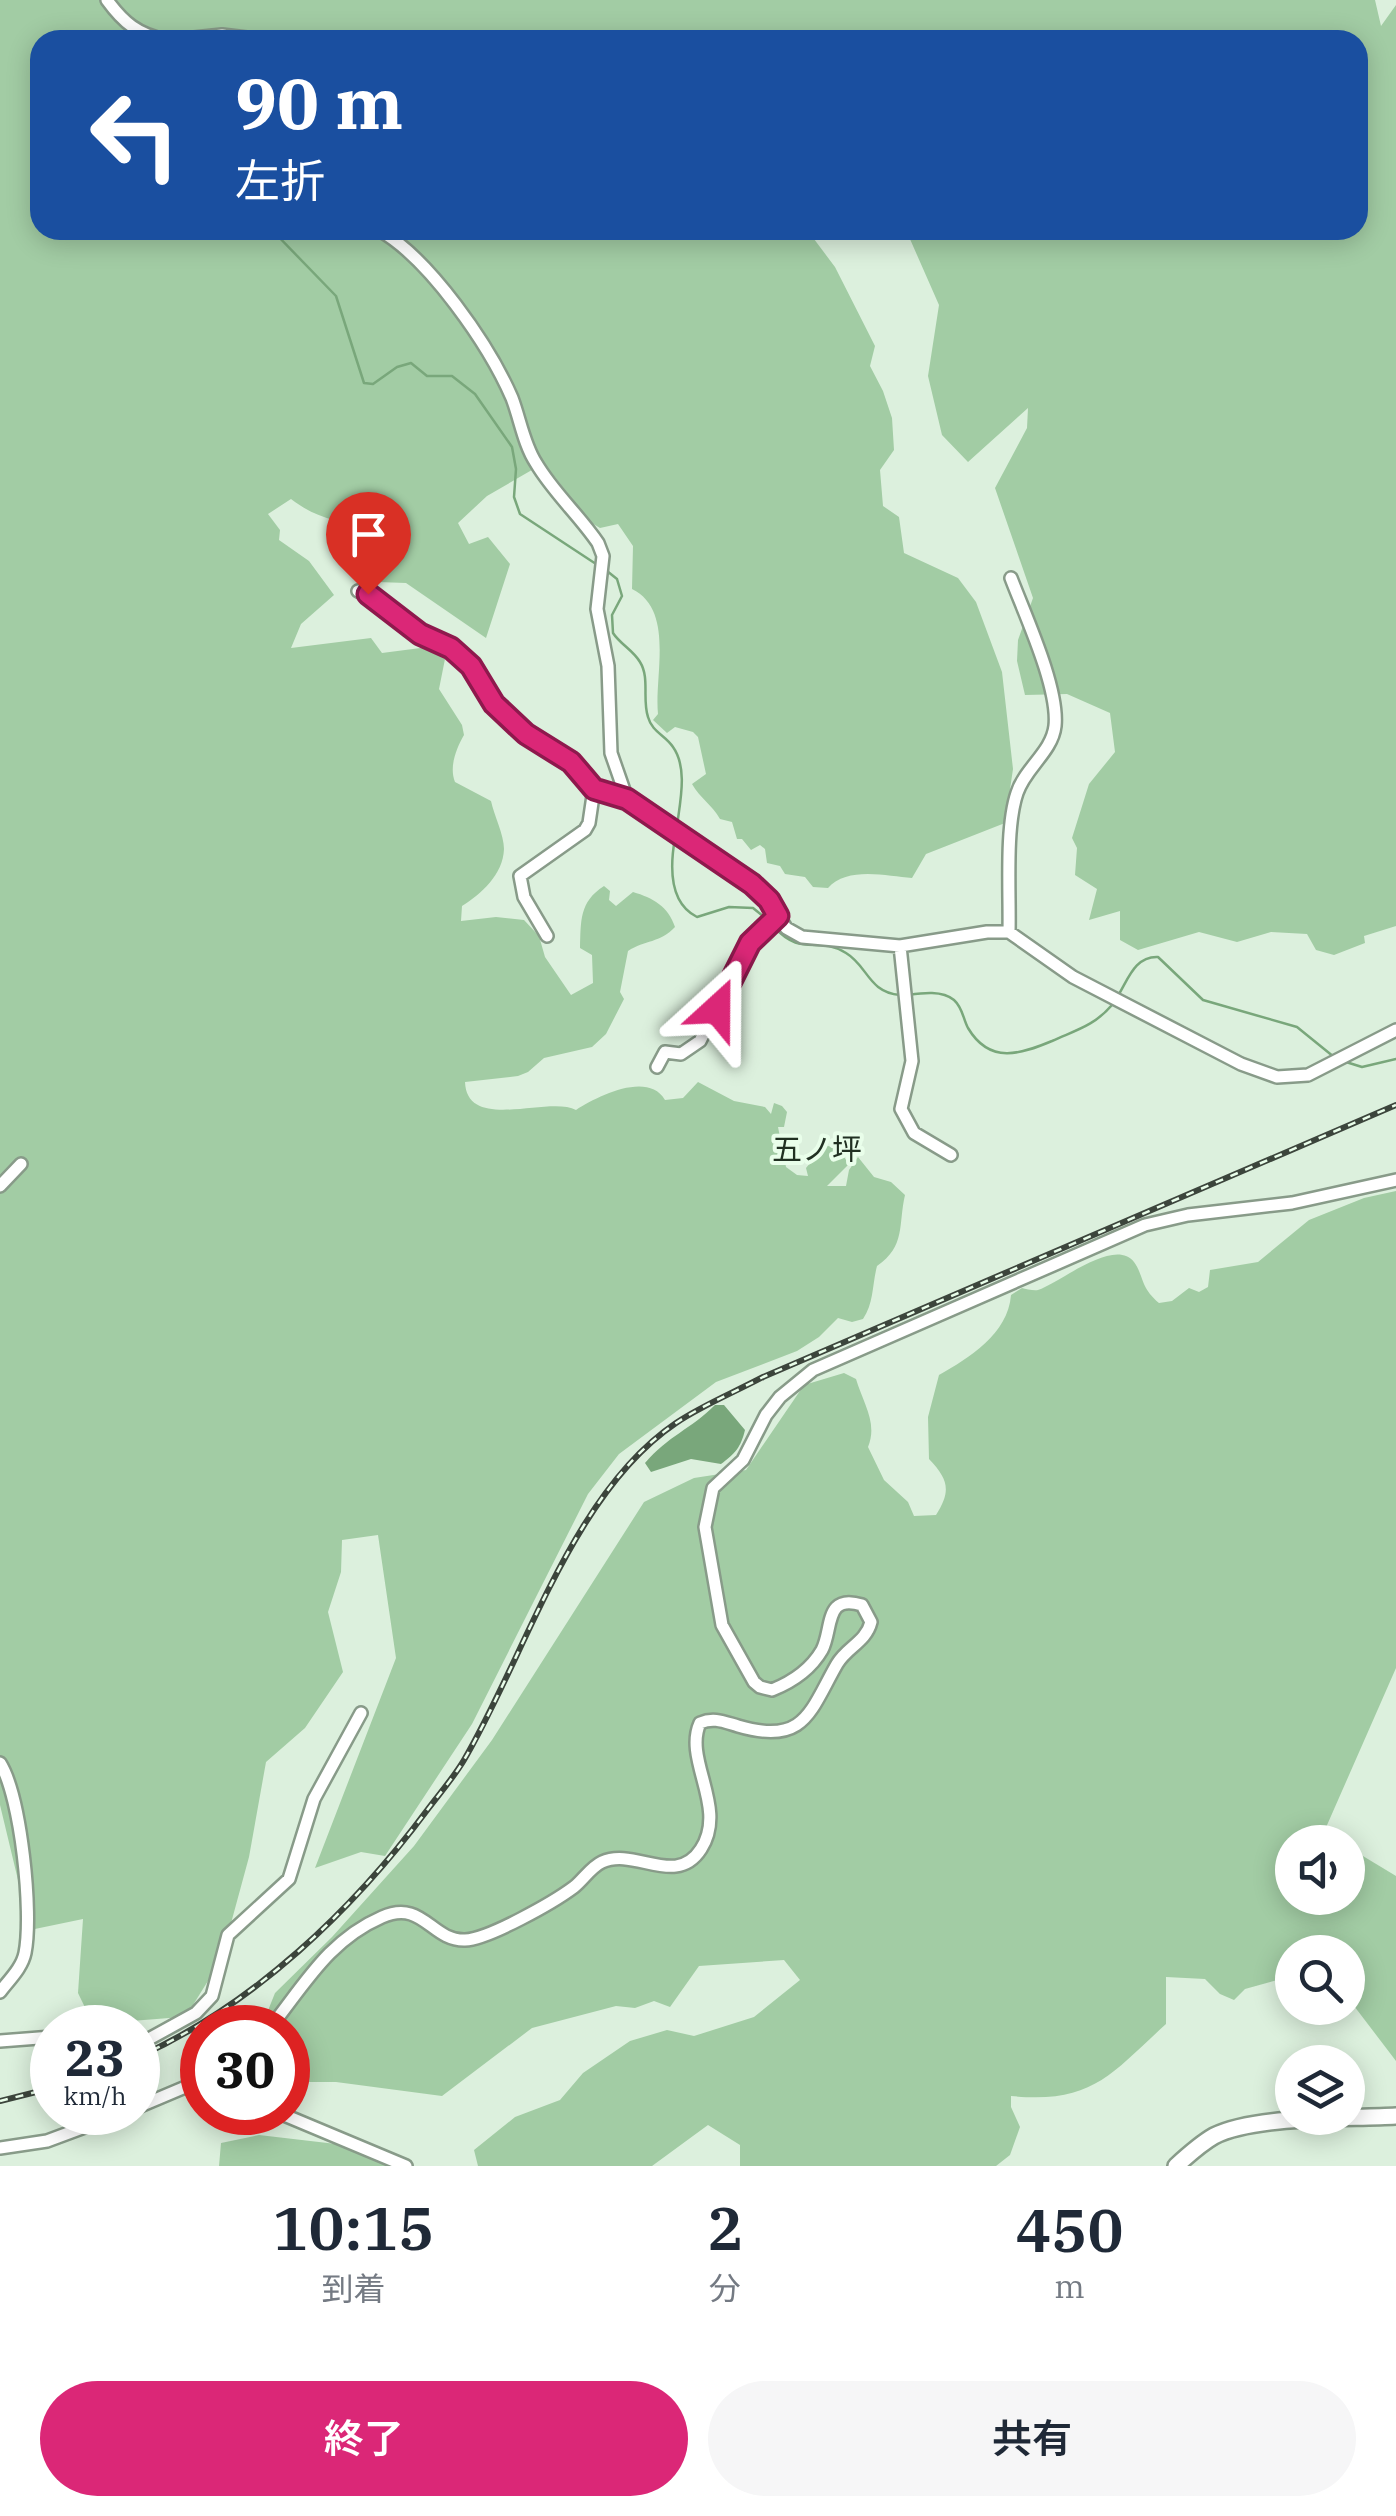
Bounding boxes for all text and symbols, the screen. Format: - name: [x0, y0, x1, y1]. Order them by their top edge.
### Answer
- text: 90 m: [235, 57, 403, 148]
- icon: left: [70, 70, 200, 200]
- text: 左折: [235, 151, 325, 209]
- pin: [326, 492, 411, 595]
- icon: arrive: [341, 507, 396, 562]
- position arrow: [665, 957, 769, 1061]
- district label: 五ノ坪: [772, 1129, 862, 1168]
- map controls: [1275, 1825, 1365, 2135]
- button: sound: [1275, 1825, 1365, 1915]
- button: search: [1275, 1935, 1365, 2025]
- speed limit sign: 30: [180, 2005, 310, 2135]
- text: 23: [65, 2025, 125, 2090]
- button: layers: [1275, 2045, 1365, 2135]
- text: km/h: [63, 2079, 127, 2112]
- text: 10:15: [273, 2188, 434, 2267]
- text: 2: [707, 2188, 743, 2267]
- text: 450: [1015, 2190, 1123, 2269]
- text: m: [1054, 2265, 1085, 2307]
- text: 到着: [321, 2267, 385, 2309]
- text: 分: [709, 2267, 741, 2309]
- button: 終了: [40, 2381, 688, 2496]
- button: 共有: [708, 2381, 1356, 2496]

